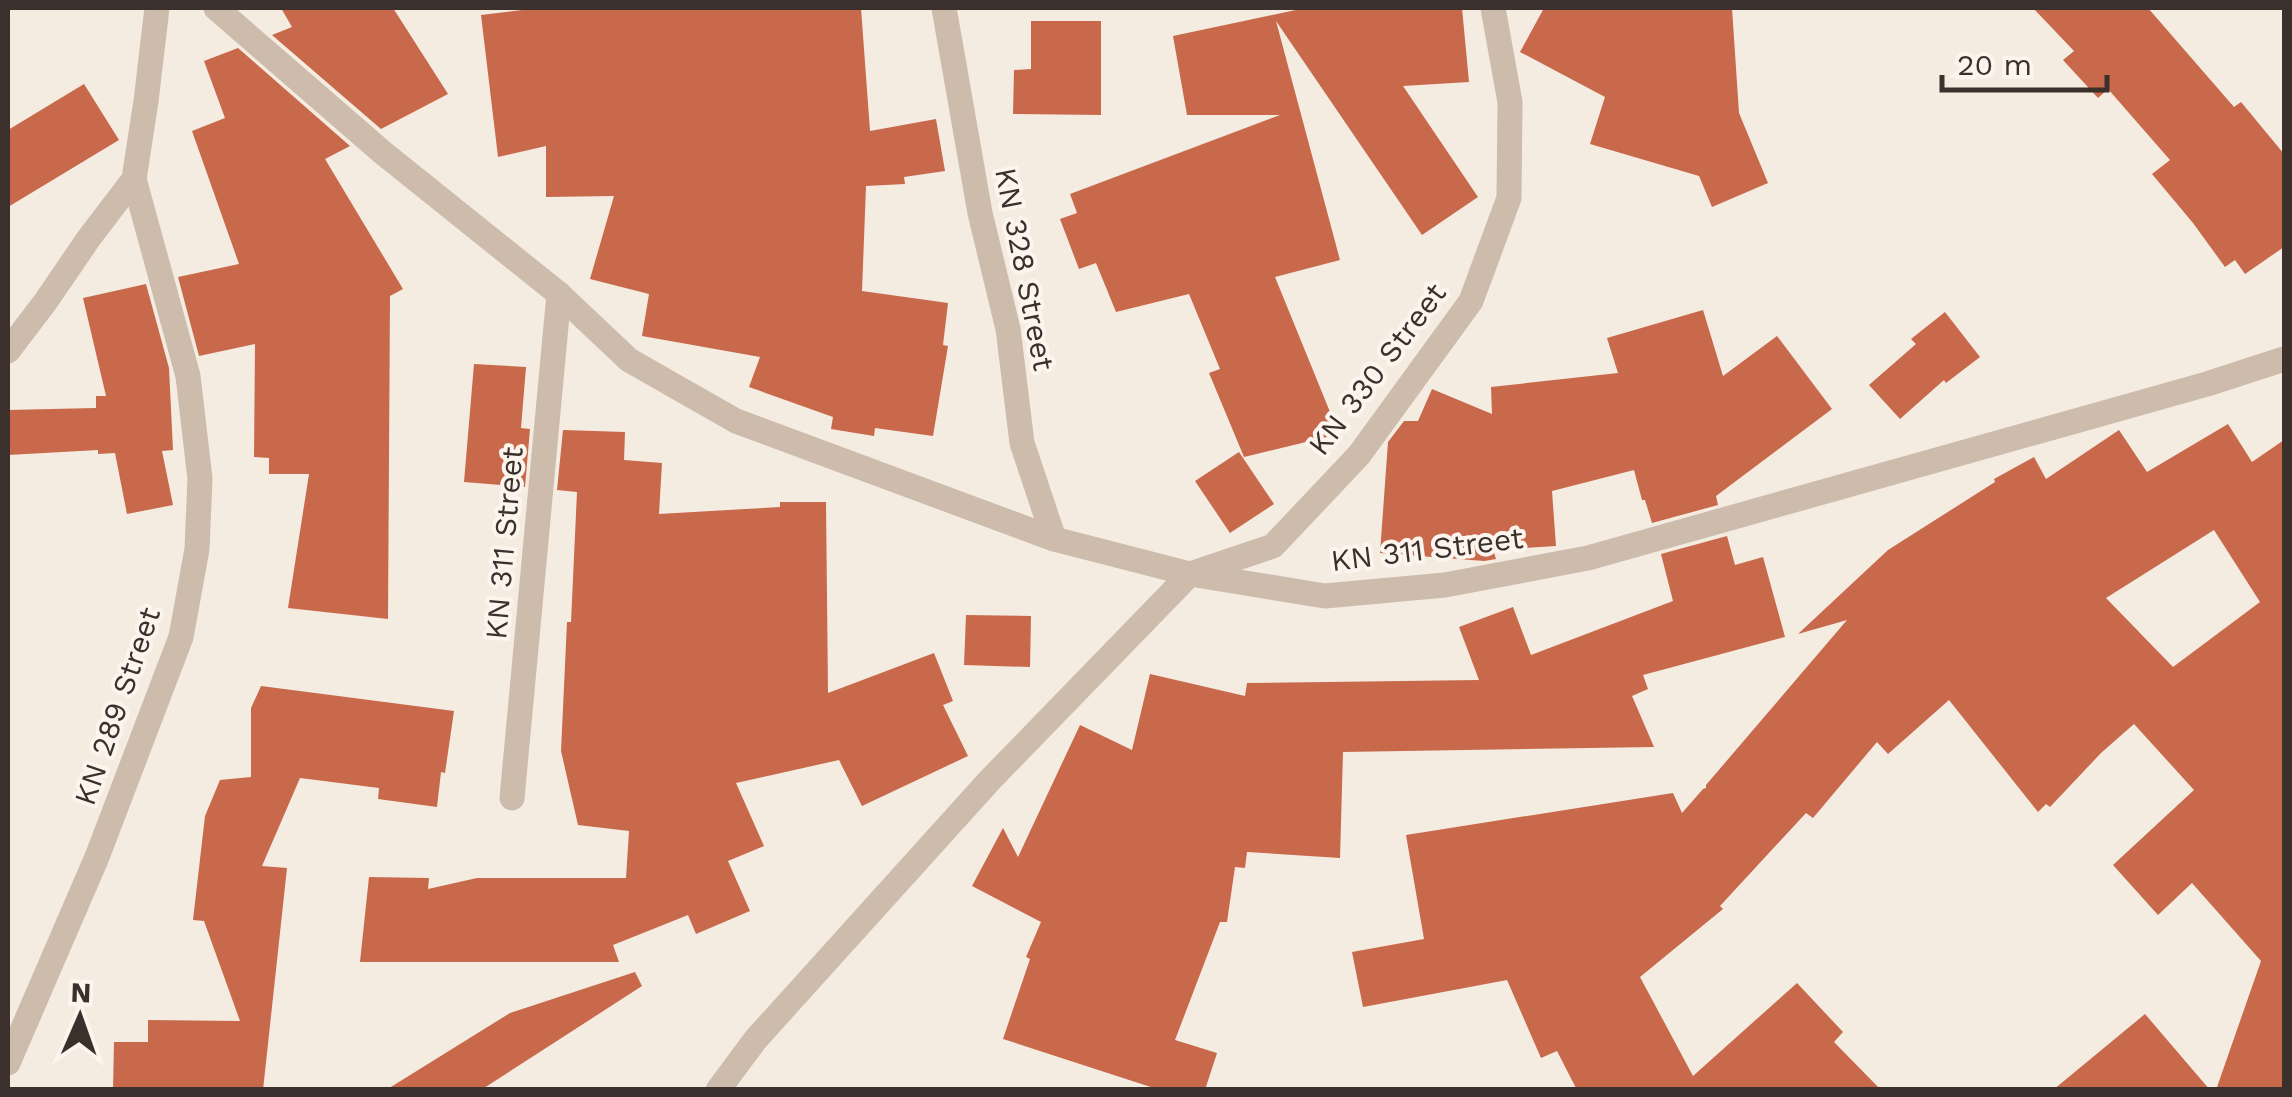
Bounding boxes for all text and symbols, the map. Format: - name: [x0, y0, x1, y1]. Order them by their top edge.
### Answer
- scale bar: [1942, 30, 2107, 92]
- text: 20 m: [1957, 47, 2032, 82]
- street label: KN 328 Street: [988, 165, 1062, 374]
- street label: KN 330 Street: [1301, 276, 1453, 462]
- street label: KN 311 Street: [478, 445, 530, 641]
- street label: KN 311 Street: [1329, 520, 1526, 578]
- street label: KN 289 Street: [67, 602, 167, 810]
- north arrow: [30, 967, 130, 1067]
- text: N: [70, 976, 92, 1009]

